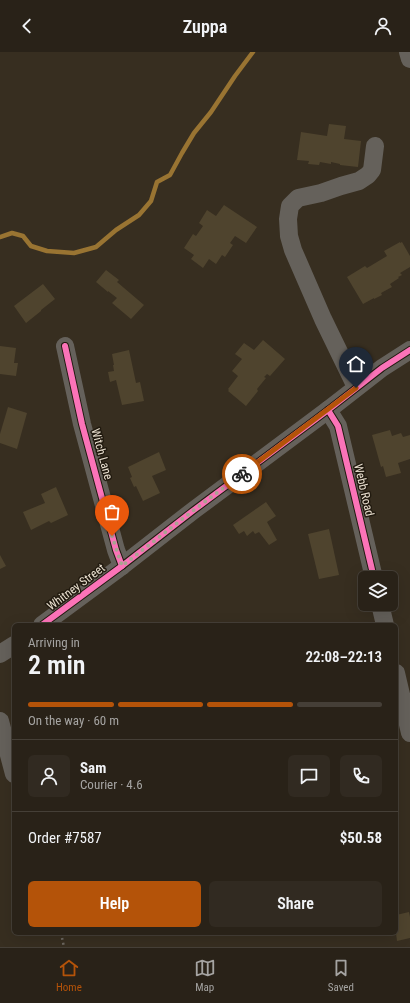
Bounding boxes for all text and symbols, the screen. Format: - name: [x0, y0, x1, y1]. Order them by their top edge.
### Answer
- icon: back: [16, 15, 38, 37]
- icon: person: [372, 15, 394, 37]
- text: Zuppa: [183, 16, 227, 37]
- pin: [339, 347, 373, 388]
- icon: home: [345, 353, 367, 375]
- street label: Witch Lane: [88, 427, 116, 481]
- courier: [222, 454, 262, 494]
- street label: Webb Road: [351, 462, 377, 518]
- icon: bike: [231, 463, 253, 485]
- pin: [95, 495, 129, 536]
- icon: bag: [101, 501, 123, 523]
- street label: Whitney Street: [44, 561, 108, 613]
- map controls: [358, 571, 398, 611]
- button: layers: [358, 571, 398, 611]
- text: Arriving in: [28, 635, 80, 650]
- text: 22:08–22:13: [305, 648, 382, 666]
- text: 2 min: [28, 650, 86, 680]
- text: On the way · 60 m: [28, 713, 119, 728]
- button: person: [28, 755, 70, 797]
- button: chat: [288, 755, 330, 797]
- button: phone: [340, 755, 382, 797]
- text: Sam: [80, 759, 106, 777]
- text: Courier · 4.6: [80, 777, 143, 792]
- text: Order #7587: [28, 829, 102, 847]
- text: $50.58: [340, 829, 382, 847]
- button: Help: [28, 881, 201, 927]
- button: Share: [209, 881, 382, 927]
- tab: Home: [56, 957, 82, 994]
- tab: Map: [194, 957, 216, 994]
- tab: Saved: [328, 957, 354, 994]

